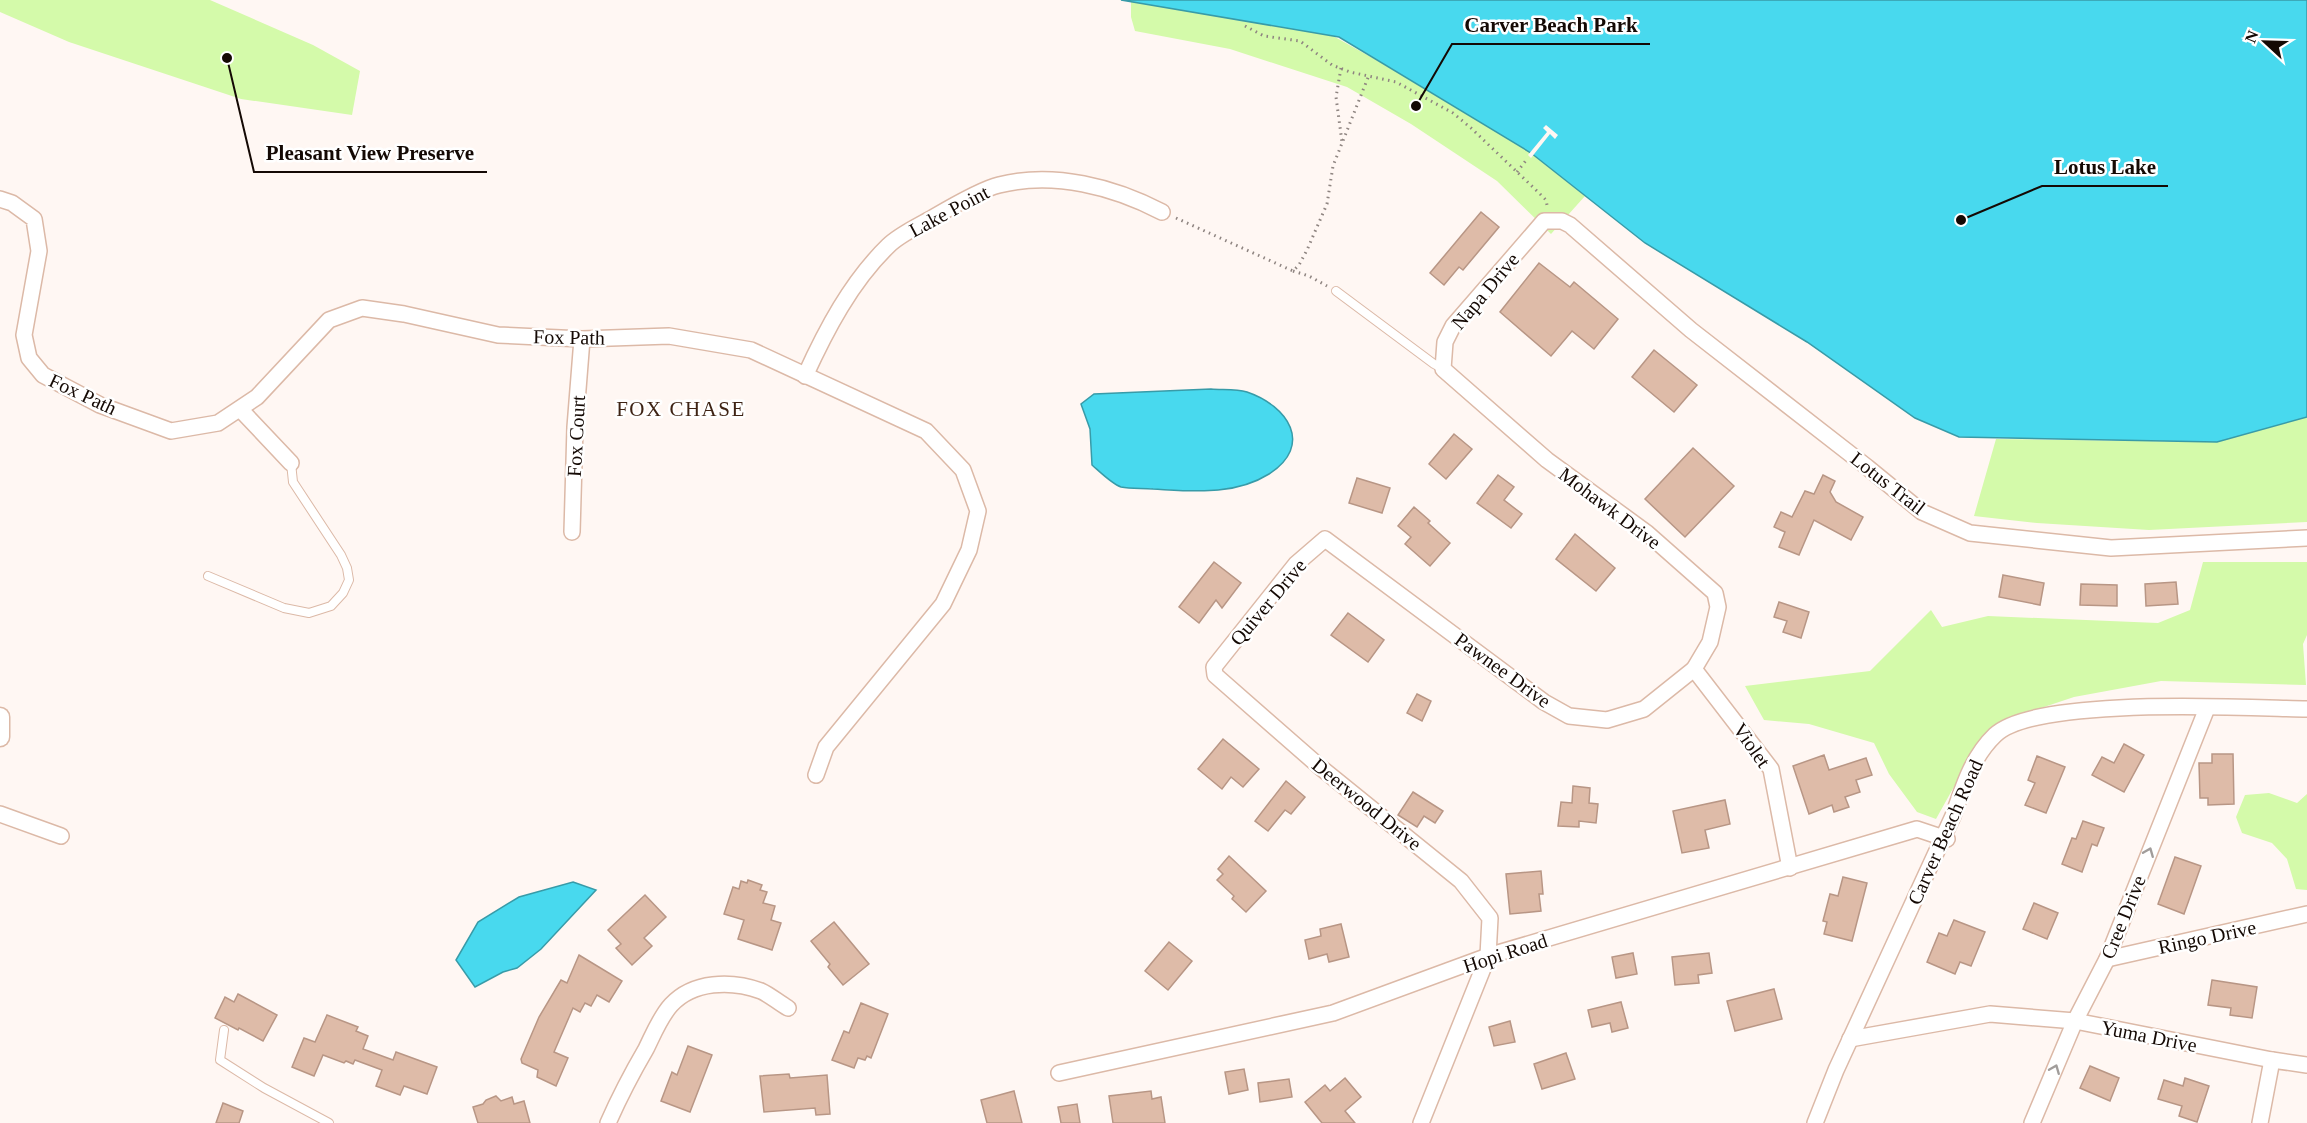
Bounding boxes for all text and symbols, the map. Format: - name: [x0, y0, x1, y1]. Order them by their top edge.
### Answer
- callout: Carver Beach Park: [1452, 5, 1650, 44]
- north arrow: [2235, 12, 2295, 72]
- text: Carver Beach Park: [1464, 13, 1638, 37]
- text: N: [2242, 28, 2262, 45]
- callout: Pleasant View Preserve: [254, 133, 487, 172]
- text: Pleasant View Preserve: [266, 141, 474, 165]
- callout: Lotus Lake: [2042, 147, 2168, 186]
- text: Lotus Lake: [2054, 155, 2156, 179]
- street label: Lake Point: [905, 181, 993, 241]
- street label: Napa Drive: [1447, 248, 1524, 334]
- street label: Fox Path: [533, 325, 605, 349]
- street label: Fox Path: [46, 369, 120, 419]
- street label: Fox Court: [563, 394, 589, 477]
- district label: FOX CHASE: [616, 397, 746, 421]
- street label: Lotus Trail: [1846, 447, 1930, 519]
- street label: Mohawk Drive: [1555, 463, 1665, 553]
- street label: Quiver Drive: [1225, 554, 1311, 650]
- street label: Pawnee Drive: [1451, 628, 1555, 712]
- street label: Violet: [1729, 719, 1775, 772]
- street label: Deerwood Drive: [1308, 753, 1426, 855]
- street label: Carver Beach Road: [1903, 756, 1987, 908]
- one-way arrow: [2142, 847, 2154, 858]
- street label: Cree Drive: [2096, 872, 2150, 962]
- street label: Ringo Drive: [2156, 916, 2258, 959]
- street label: Hopi Road: [1460, 929, 1550, 978]
- street label: Yuma Drive: [2099, 1016, 2199, 1056]
- one-way arrow: [2048, 1064, 2060, 1075]

